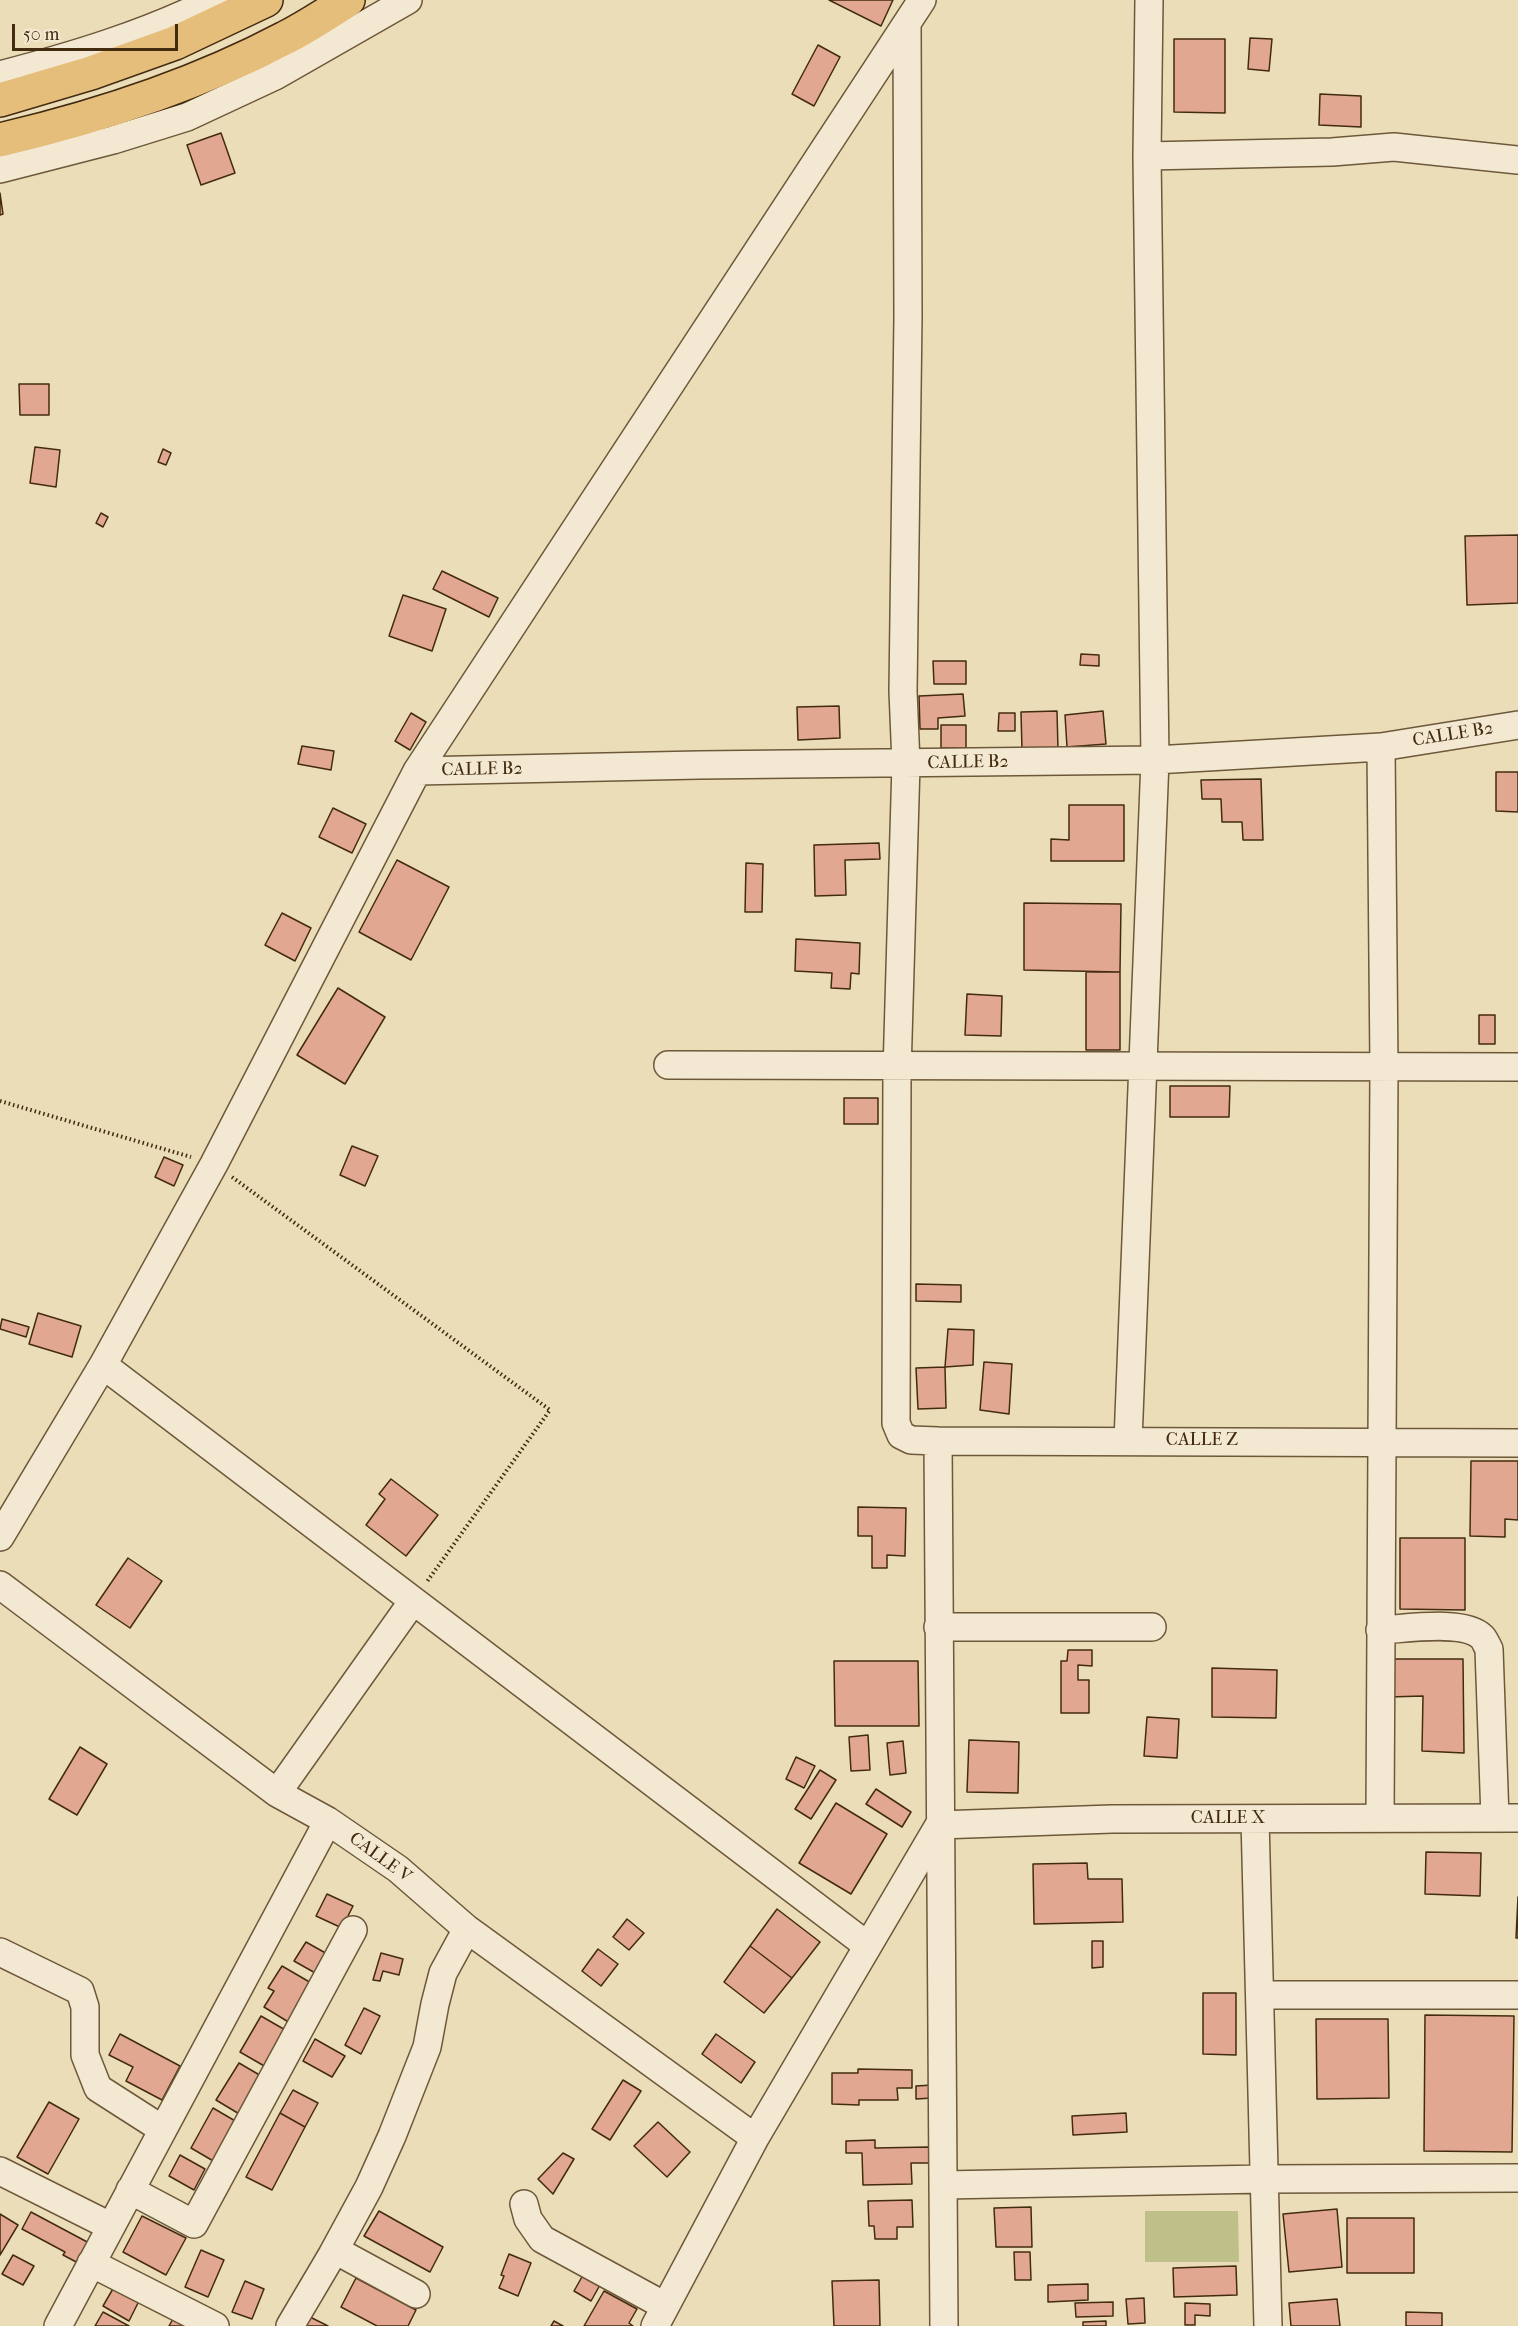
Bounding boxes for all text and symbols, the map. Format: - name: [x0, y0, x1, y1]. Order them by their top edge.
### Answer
- scale bar: [15, 12, 182, 50]
- text: 50 m: [23, 24, 59, 45]
- street label: CALLE B2: [1411, 718, 1495, 752]
- street label: CALLE B2: [927, 751, 1009, 775]
- street label: CALLE B2: [441, 758, 523, 782]
- street label: CALLE Z: [1166, 1430, 1238, 1452]
- street label: CALLE X: [1191, 1808, 1265, 1830]
- street label: CALLE V: [345, 1828, 415, 1888]

